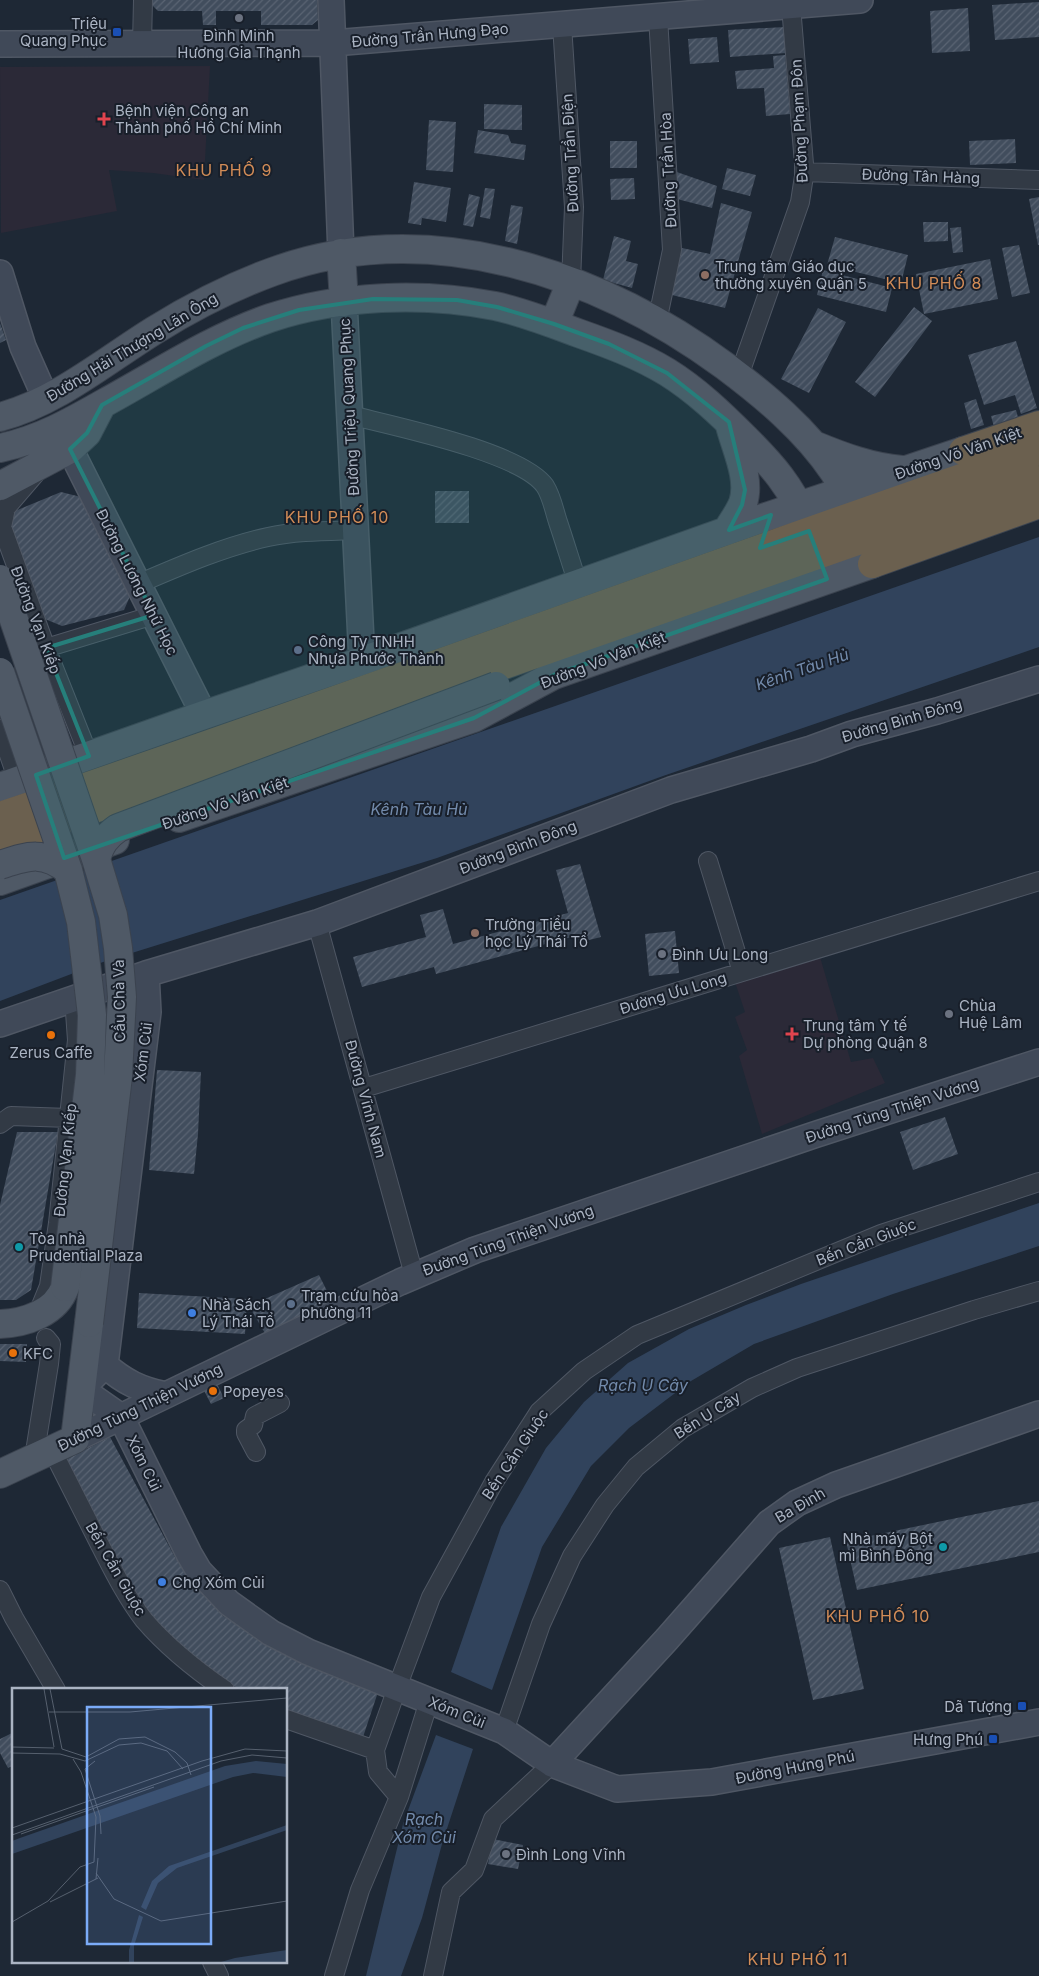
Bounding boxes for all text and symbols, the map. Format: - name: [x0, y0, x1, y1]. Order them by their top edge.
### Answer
- marker: Đình Minh Hương Gia Thạnh: [233, 12, 245, 24]
- place label: Triệu Quang Phục: [20, 14, 107, 50]
- street label: Đường Trần Hưng Đạo: [351, 19, 509, 51]
- marker: Triệu Quang Phục: [111, 26, 123, 38]
- place label: Đình Minh Hương Gia Thạnh: [177, 26, 301, 62]
- street label: Đường Phạm Đôn: [786, 59, 812, 183]
- street label: Đường Trần Điện: [557, 93, 583, 213]
- place label: Bệnh viện Công an Thành phố Hồ Chí Minh: [115, 101, 282, 137]
- marker: Bệnh viện Công an Thành phố Hồ Chí Minh: [97, 112, 111, 126]
- street label: Đường Trần Hòa: [655, 112, 681, 228]
- district label: KHU PHỐ 9: [176, 158, 272, 180]
- street label: Đường Tân Hàng: [861, 164, 981, 188]
- place label: Trung tâm Giáo dục thường xuyên Quận 5: [715, 257, 867, 293]
- marker: Trung tâm Giáo dục thường xuyên Quận 5: [699, 269, 711, 281]
- district label: KHU PHỐ 8: [886, 271, 982, 293]
- street label: Đường Hải Thượng Lãn Ông: [43, 288, 221, 406]
- street label: Đường Triệu Quang Phục: [335, 318, 363, 496]
- street label: Đường Võ Văn Kiệt: [892, 422, 1024, 484]
- district label: KHU PHỐ 10: [285, 505, 389, 527]
- street label: Đường Lương Nhữ Học: [92, 506, 182, 658]
- street label: Đường Vạn Kiếp: [7, 563, 65, 677]
- street label: Đường Võ Văn Kiệt: [538, 627, 668, 693]
- place label: Công Ty TNHH Nhựa Phước Thành: [308, 632, 444, 668]
- marker: Công Ty TNHH Nhựa Phước Thành: [292, 644, 304, 656]
- water label: Kênh Tàu Hủ: [753, 644, 851, 694]
- street label: Đường Bình Đông: [840, 694, 964, 746]
- street label: Đường Võ Văn Kiệt: [159, 772, 291, 834]
- water label: Kênh Tàu Hủ: [370, 799, 468, 819]
- street label: Đường Bình Đông: [457, 816, 579, 878]
- place label: Trường Tiểu học Lý Thái Tổ: [485, 915, 588, 951]
- marker: Trường Tiểu học Lý Thái Tổ: [469, 927, 481, 939]
- place label: Đình Ưu Long: [672, 945, 768, 964]
- marker: Đình Ưu Long: [656, 948, 668, 960]
- street label: Cầu Chà Và: [109, 959, 129, 1043]
- street label: Đường Ưu Long: [617, 968, 729, 1018]
- place label: Chùa Huệ Lâm: [959, 996, 1022, 1032]
- marker: Chùa Huệ Lâm: [943, 1008, 955, 1020]
- place label: Trung tâm Y tế Dự phòng Quận 8: [803, 1016, 928, 1052]
- street label: Xóm Củi: [130, 1021, 156, 1083]
- marker: Trung tâm Y tế Dự phòng Quận 8: [785, 1027, 799, 1041]
- marker: Zerus Caffe: [45, 1029, 57, 1041]
- street label: Đường Vĩnh Nam: [341, 1038, 391, 1160]
- place label: Zerus Caffe: [9, 1043, 93, 1062]
- street label: Đường Tùng Thiện Vương: [803, 1073, 981, 1147]
- street label: Đường Vạn Kiếp: [50, 1102, 80, 1218]
- street label: Đường Tùng Thiện Vương: [420, 1200, 596, 1280]
- street label: Bến Cần Giuộc: [813, 1214, 919, 1270]
- place label: Tòa nhà Prudential Plaza: [29, 1229, 143, 1265]
- marker: Tòa nhà Prudential Plaza: [13, 1241, 25, 1253]
- place label: Trạm cứu hỏa phường 11: [301, 1286, 399, 1322]
- place label: Nhà Sách Lý Thái Tổ: [202, 1295, 274, 1331]
- marker: Trạm cứu hỏa phường 11: [285, 1298, 297, 1310]
- marker: Nhà Sách Lý Thái Tổ: [186, 1307, 198, 1319]
- place label: KFC: [23, 1344, 53, 1363]
- marker: KFC: [7, 1347, 19, 1359]
- street label: Đường Tùng Thiện Vương: [55, 1359, 225, 1455]
- water label: Rạch Ụ Cây: [598, 1375, 689, 1395]
- place label: Popeyes: [223, 1382, 284, 1401]
- marker: Popeyes: [207, 1385, 219, 1397]
- street label: Bến Ụ Cây: [670, 1387, 744, 1443]
- street label: Bến Cần Giuộc: [478, 1405, 552, 1503]
- street label: Xóm Củi: [122, 1432, 166, 1494]
- street label: Ba Đình: [772, 1483, 828, 1527]
- street label: Bến Cần Giuộc: [81, 1519, 151, 1619]
- place label: Nhà máy Bột mì Bình Đông: [839, 1529, 933, 1565]
- marker: Nhà máy Bột mì Bình Đông: [937, 1541, 949, 1553]
- place label: Chợ Xóm Củi: [172, 1573, 265, 1592]
- marker: Chợ Xóm Củi: [156, 1576, 168, 1588]
- district label: KHU PHỐ 10: [826, 1604, 930, 1626]
- inset map: [12, 1688, 288, 1964]
- street label: Xóm Củi: [426, 1692, 488, 1732]
- place label: Dã Tượng: [944, 1697, 1012, 1716]
- marker: Dã Tượng: [1016, 1700, 1028, 1712]
- place label: Hưng Phú: [913, 1730, 983, 1749]
- marker: Hưng Phú: [987, 1733, 999, 1745]
- street label: Đường Hưng Phú: [734, 1746, 856, 1788]
- water label: Rạch Xóm Củi: [391, 1809, 457, 1847]
- place label: Đình Long Vĩnh: [516, 1845, 626, 1864]
- marker: Đình Long Vĩnh: [500, 1848, 512, 1860]
- district label: KHU PHỐ 11: [748, 1947, 848, 1969]

